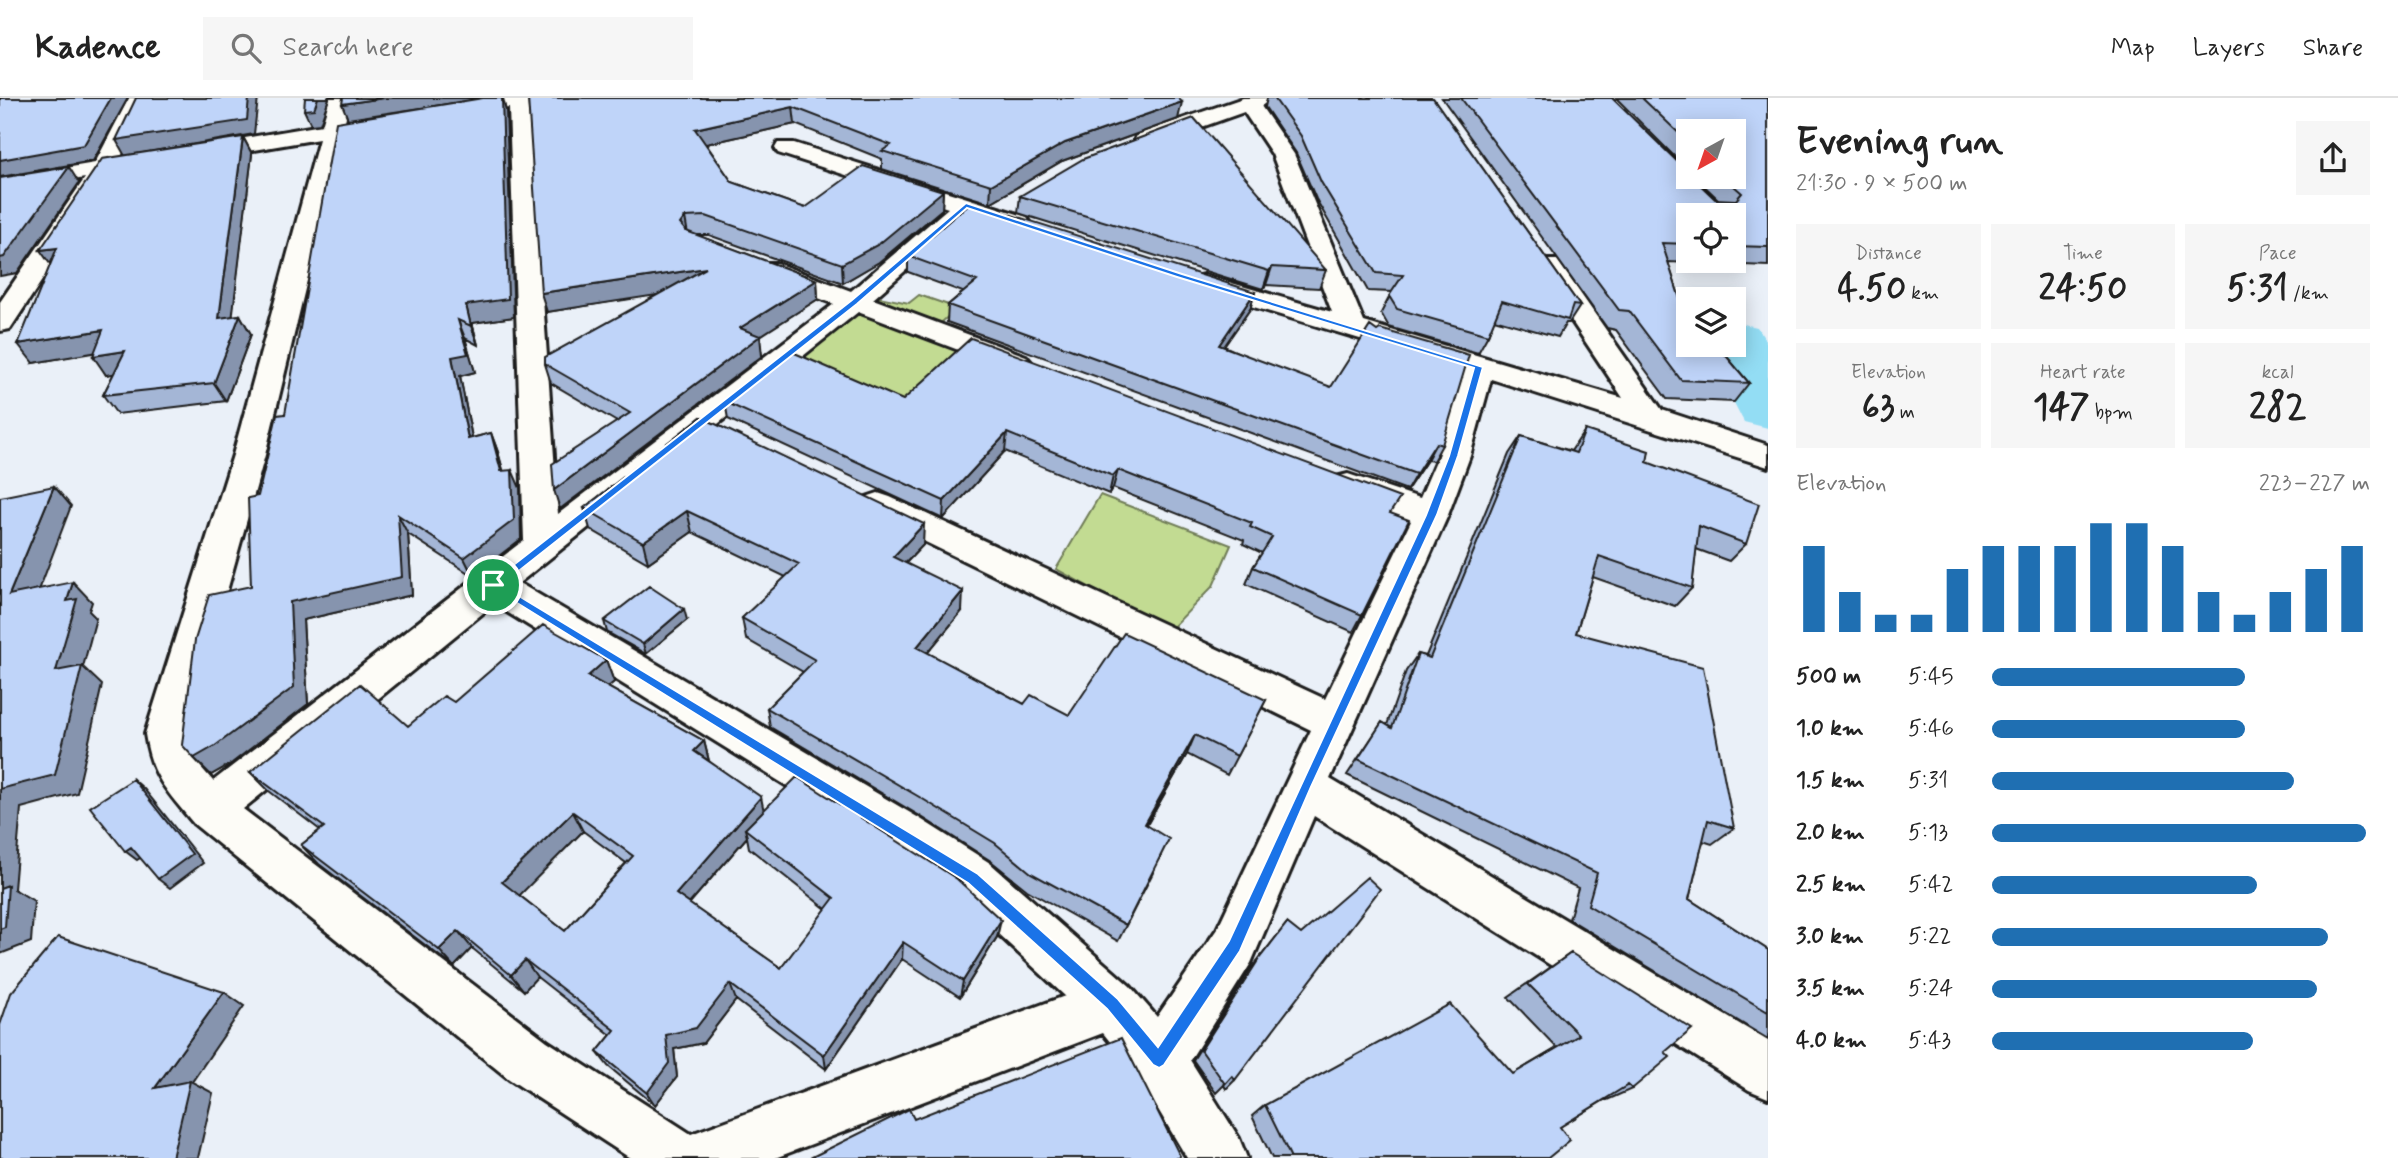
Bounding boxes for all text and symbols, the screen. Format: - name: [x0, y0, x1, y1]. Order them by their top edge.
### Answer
- search box: [203, 17, 693, 80]
- text: Kadence: [35, 26, 161, 70]
- icon: search: [227, 29, 265, 67]
- text: Search here: [283, 31, 413, 65]
- text: Map: [2111, 33, 2155, 64]
- text: Layers: [2193, 33, 2265, 64]
- text: Share: [2303, 33, 2363, 64]
- text: Evening run: [1796, 118, 2003, 167]
- north arrow: [1676, 119, 1746, 189]
- map controls: [1676, 119, 1746, 357]
- button: share: [2296, 121, 2370, 195]
- text: 21:30 · 9 × 500 m: [1796, 169, 1968, 199]
- button: locate: [1676, 203, 1746, 273]
- text: Distance: [1855, 241, 1922, 266]
- text: Time: [2063, 241, 2103, 266]
- text: Pace: [2259, 241, 2297, 266]
- text: 4.50: [1838, 266, 1906, 312]
- text: 24:50: [2039, 266, 2127, 312]
- text: 5:31: [2226, 266, 2288, 312]
- text: km: [1906, 281, 1939, 306]
- text: /km: [2288, 281, 2329, 306]
- button: layers: [1676, 287, 1746, 357]
- text: Elevation: [1851, 360, 1926, 385]
- text: Heart rate: [2040, 360, 2126, 385]
- text: kcal: [2262, 360, 2294, 385]
- text: 63: [1862, 385, 1895, 431]
- text: 147: [2033, 385, 2090, 431]
- text: 282: [2249, 385, 2306, 431]
- text: m: [1895, 400, 1915, 425]
- text: bpm: [2090, 400, 2133, 425]
- text: Elevation: [1796, 469, 1887, 499]
- text: 223–227 m: [2259, 469, 2370, 499]
- pin: [463, 555, 523, 615]
- icon: arrive: [474, 566, 512, 604]
- text: 500 m: [1796, 662, 1861, 692]
- text: 5:45: [1908, 662, 1954, 692]
- text: 1.0 km: [1796, 714, 1864, 744]
- text: 5:46: [1908, 714, 1954, 744]
- text: 1.5 km: [1796, 766, 1865, 796]
- text: 5:31: [1908, 766, 1948, 796]
- text: 2.0 km: [1796, 818, 1865, 848]
- text: 5:13: [1908, 818, 1948, 848]
- text: 2.5 km: [1796, 870, 1866, 900]
- text: 5:42: [1908, 870, 1953, 900]
- text: 3.0 km: [1796, 922, 1864, 952]
- text: 5:22: [1908, 922, 1951, 952]
- text: 3.5 km: [1796, 974, 1865, 1004]
- text: 5:24: [1908, 974, 1953, 1004]
- text: 4.0 km: [1796, 1026, 1867, 1056]
- text: 5:43: [1908, 1026, 1951, 1056]

